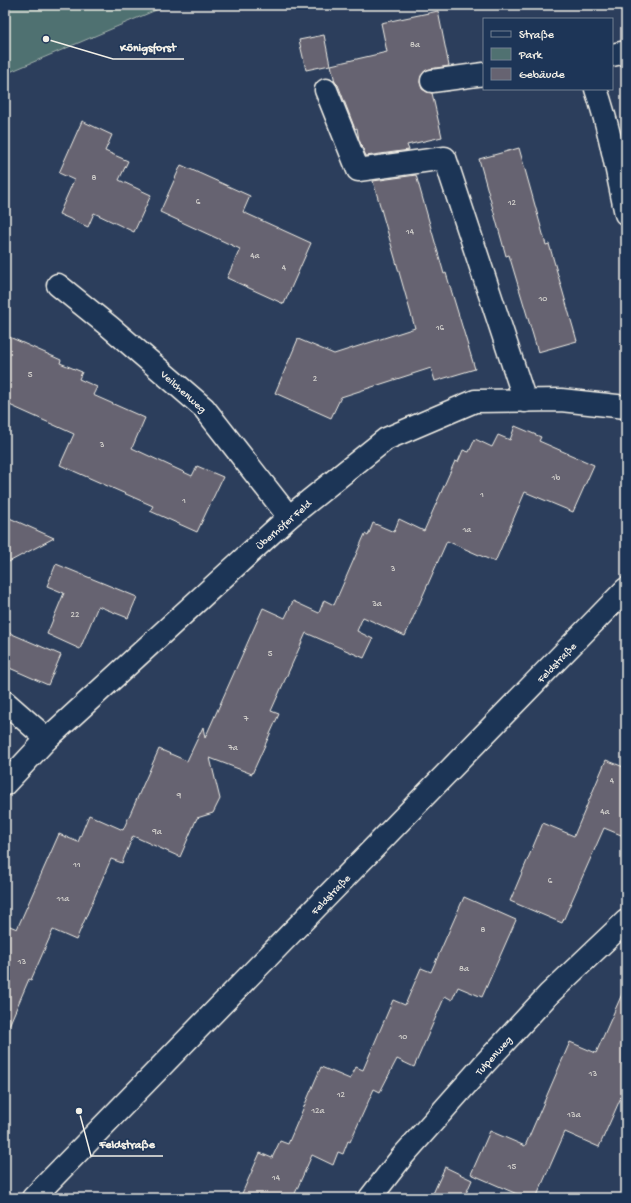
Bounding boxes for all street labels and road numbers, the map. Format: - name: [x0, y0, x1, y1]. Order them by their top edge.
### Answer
- street label: Veilchenweg: [156, 368, 208, 416]
- street label: Überhöfer Feld: [254, 497, 315, 553]
- street label: Feldstraße: [535, 641, 580, 687]
- street label: Feldstraße: [309, 873, 354, 919]
- street label: Tulpenweg: [473, 1034, 515, 1079]

